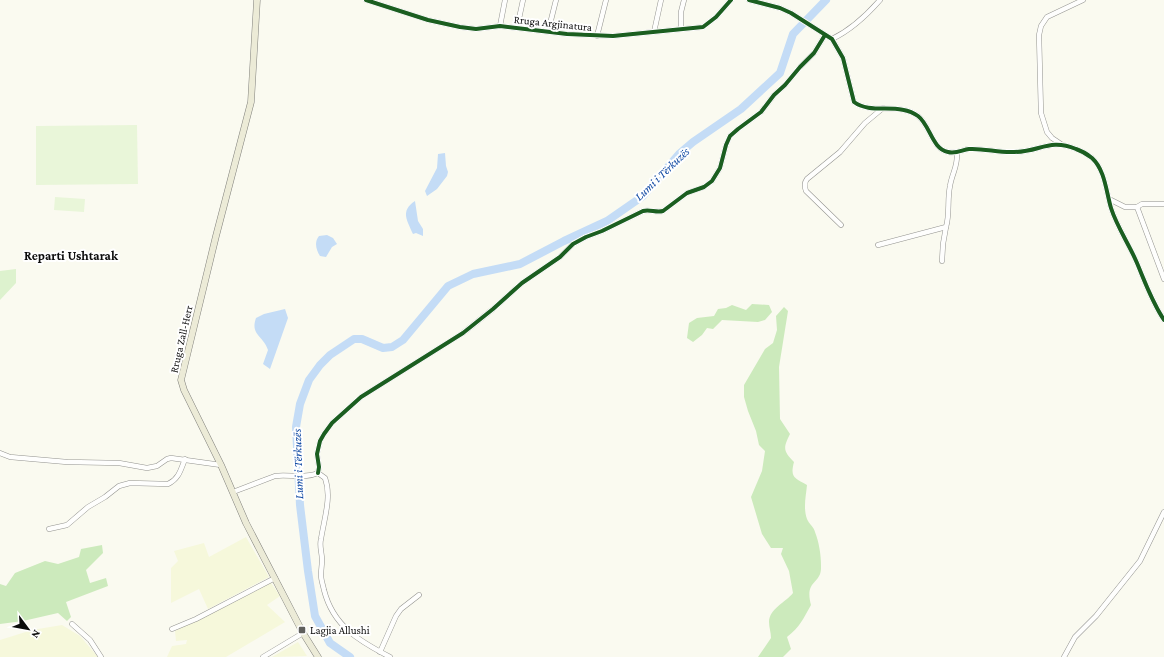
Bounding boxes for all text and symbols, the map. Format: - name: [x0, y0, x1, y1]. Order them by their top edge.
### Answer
- street label: Rruga Argjinatura: [513, 13, 593, 34]
- water label: Lumi i Tërkuzës: [632, 144, 692, 204]
- district label: Reparti Ushtarak: [24, 248, 119, 263]
- street label: Rruga Zall-Herr: [167, 304, 196, 374]
- water label: Lumi i Tërkuzës: [290, 428, 306, 499]
- north arrow: [8, 609, 48, 649]
- place label: Lagjia Allushi: [310, 624, 370, 637]
- marker: Lagjia Allushi: [297, 625, 307, 635]
- text: N: [29, 628, 44, 641]

